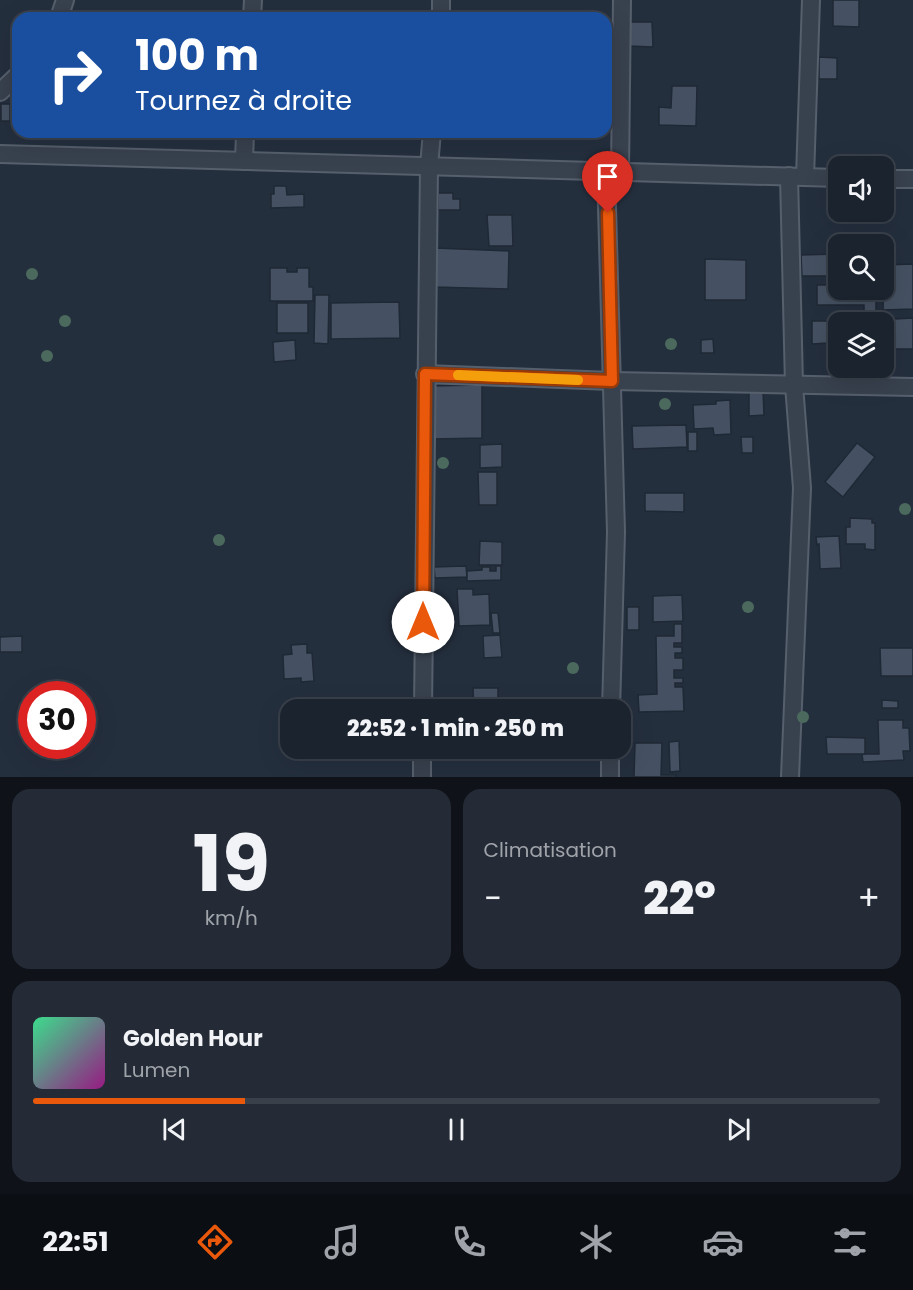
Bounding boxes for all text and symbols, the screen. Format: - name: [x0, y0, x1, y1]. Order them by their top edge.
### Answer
- text: 100 m: [135, 26, 259, 85]
- icon: right: [36, 36, 114, 114]
- text: Tournez à droite: [135, 82, 352, 119]
- pin: [582, 151, 633, 213]
- map controls: [828, 156, 894, 378]
- button: sound: [828, 156, 894, 222]
- icon: arrive: [591, 160, 624, 193]
- button: search: [828, 234, 894, 300]
- button: layers: [828, 312, 894, 378]
- position arrow: [391, 590, 455, 654]
- speed limit sign: 30: [18, 681, 96, 759]
- text: 22:52 · 1 min · 250 m: [347, 713, 564, 744]
- text: 19: [193, 809, 270, 918]
- text: Climatisation: [484, 836, 617, 864]
- text: 22°: [643, 867, 716, 930]
- text: −: [484, 875, 502, 922]
- text: +: [857, 875, 880, 922]
- text: km/h: [205, 904, 258, 932]
- text: Golden Hour: [123, 1023, 263, 1054]
- text: Lumen: [123, 1056, 190, 1084]
- icon: previous: [158, 1113, 191, 1146]
- icon: pause: [440, 1113, 473, 1146]
- icon: next: [722, 1113, 755, 1146]
- icon: directions: [194, 1221, 236, 1263]
- icon: music: [321, 1221, 363, 1263]
- icon: phone: [448, 1221, 490, 1263]
- icon: climate: [575, 1221, 617, 1263]
- icon: car: [702, 1221, 744, 1263]
- icon: filters: [829, 1221, 871, 1263]
- text: 22:51: [42, 1223, 109, 1260]

